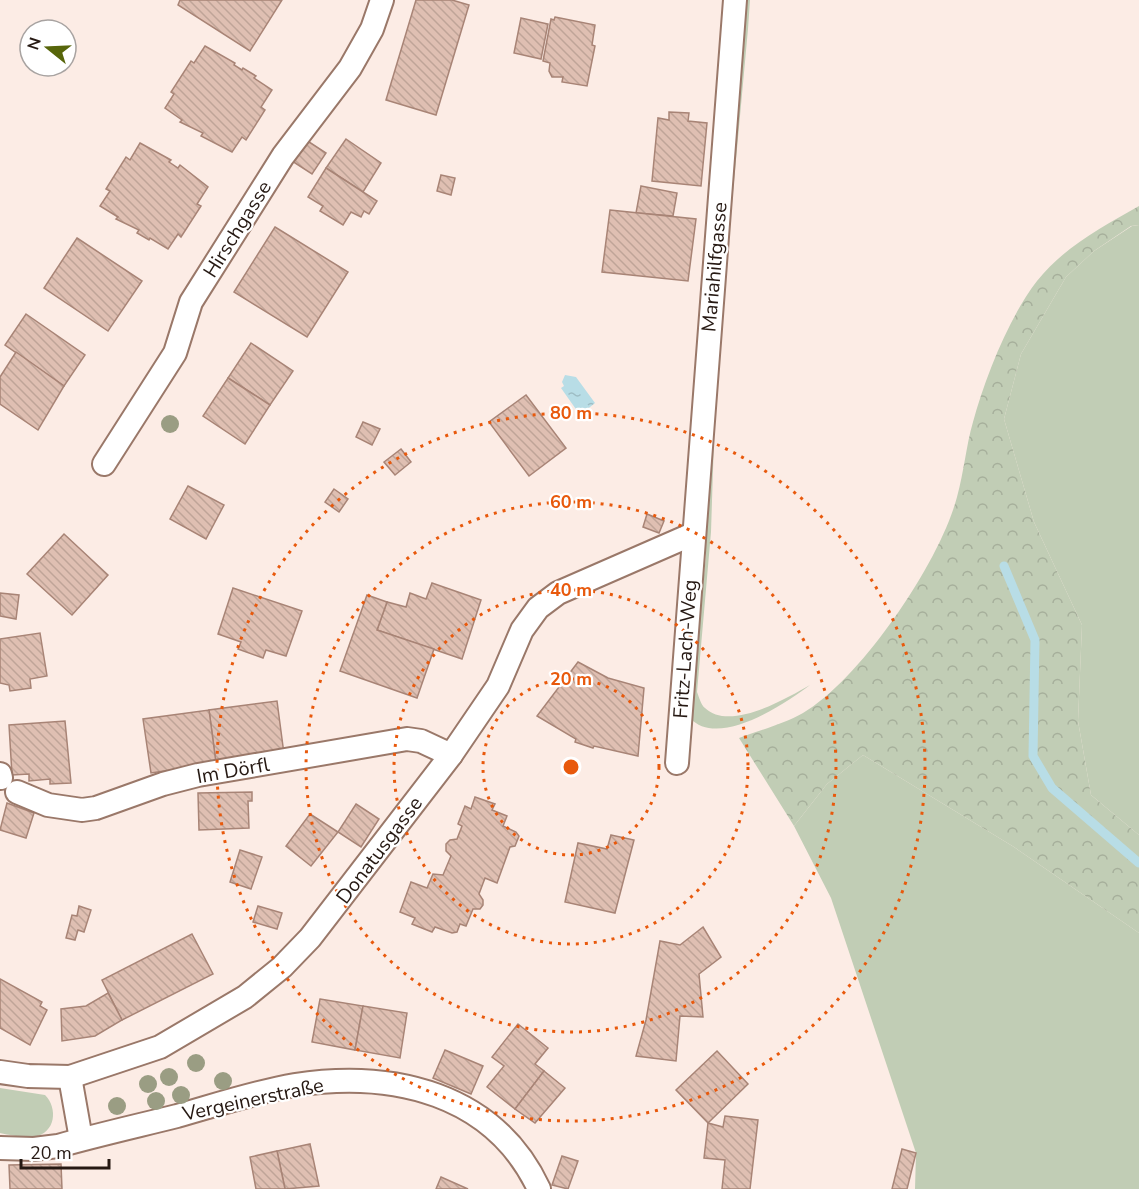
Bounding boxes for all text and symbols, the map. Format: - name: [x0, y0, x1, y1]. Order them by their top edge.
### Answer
- north arrow: [18, 18, 78, 78]
- text: N: [22, 35, 47, 53]
- street label: Hirschgasse: [197, 176, 278, 283]
- street label: Mariahilfgasse: [695, 201, 734, 333]
- text: 80 m: [550, 401, 592, 425]
- text: 60 m: [550, 490, 592, 514]
- text: 40 m: [550, 578, 592, 602]
- street label: Fritz-Lach-Weg: [667, 579, 704, 719]
- text: 20 m: [550, 667, 592, 691]
- street label: Im Dörfl: [194, 751, 272, 790]
- centre of rings: [561, 757, 581, 777]
- street label: Donatusgasse: [330, 791, 429, 910]
- street label: Vergeinerstraße: [179, 1071, 326, 1128]
- scale bar: [21, 1132, 110, 1170]
- text: 20 m: [30, 1141, 72, 1165]

